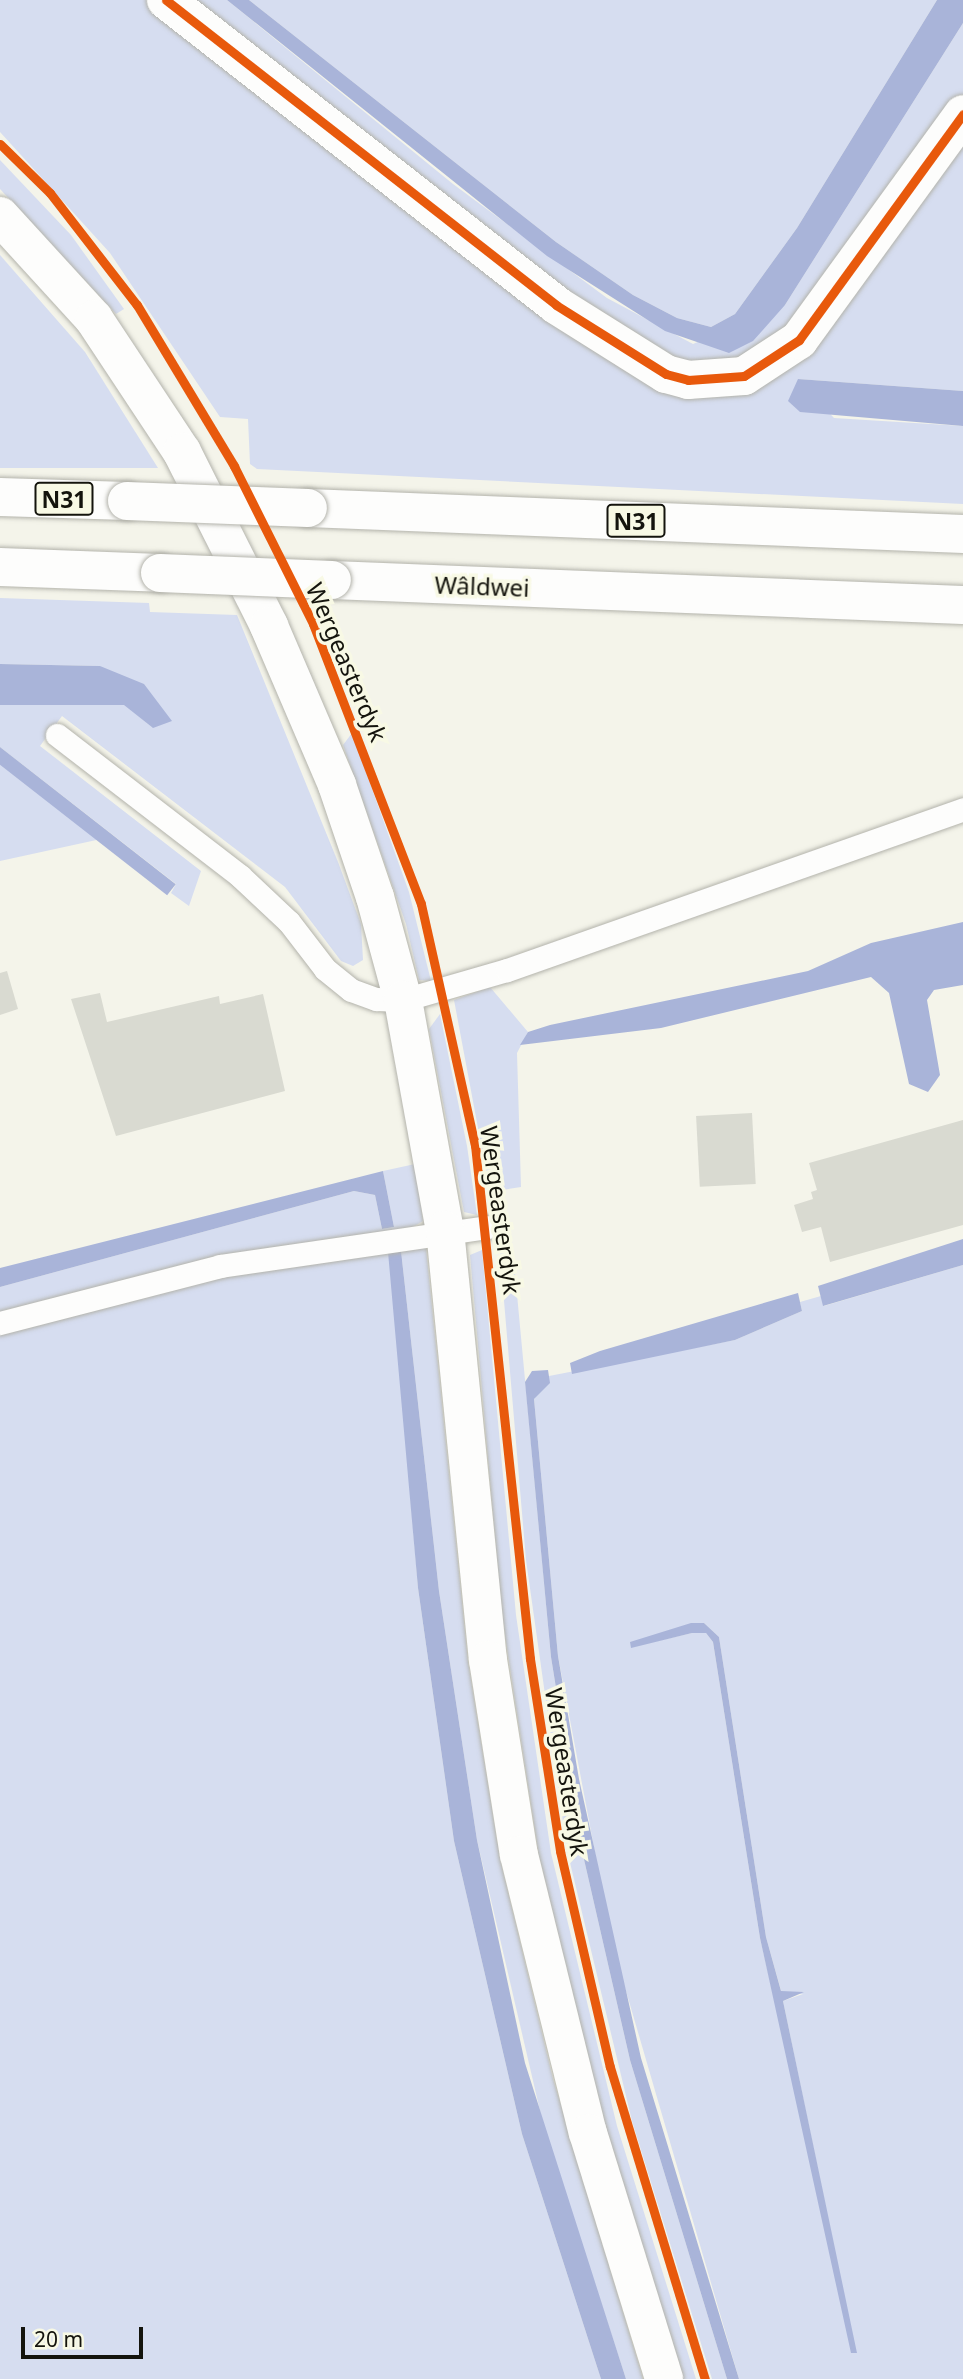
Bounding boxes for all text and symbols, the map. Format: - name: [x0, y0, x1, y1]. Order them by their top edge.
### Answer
- road number: N31: [34, 480, 94, 519]
- road number: N31: [606, 502, 666, 540]
- street label: Wâldwei: [434, 570, 530, 602]
- street label: Wergeasterdyk: [301, 578, 393, 746]
- street label: Wergeasterdyk: [475, 1124, 527, 1296]
- street label: Wergeasterdyk: [539, 1686, 595, 1858]
- scale bar: [24, 2312, 147, 2356]
- text: 20 m: [34, 2325, 83, 2353]

